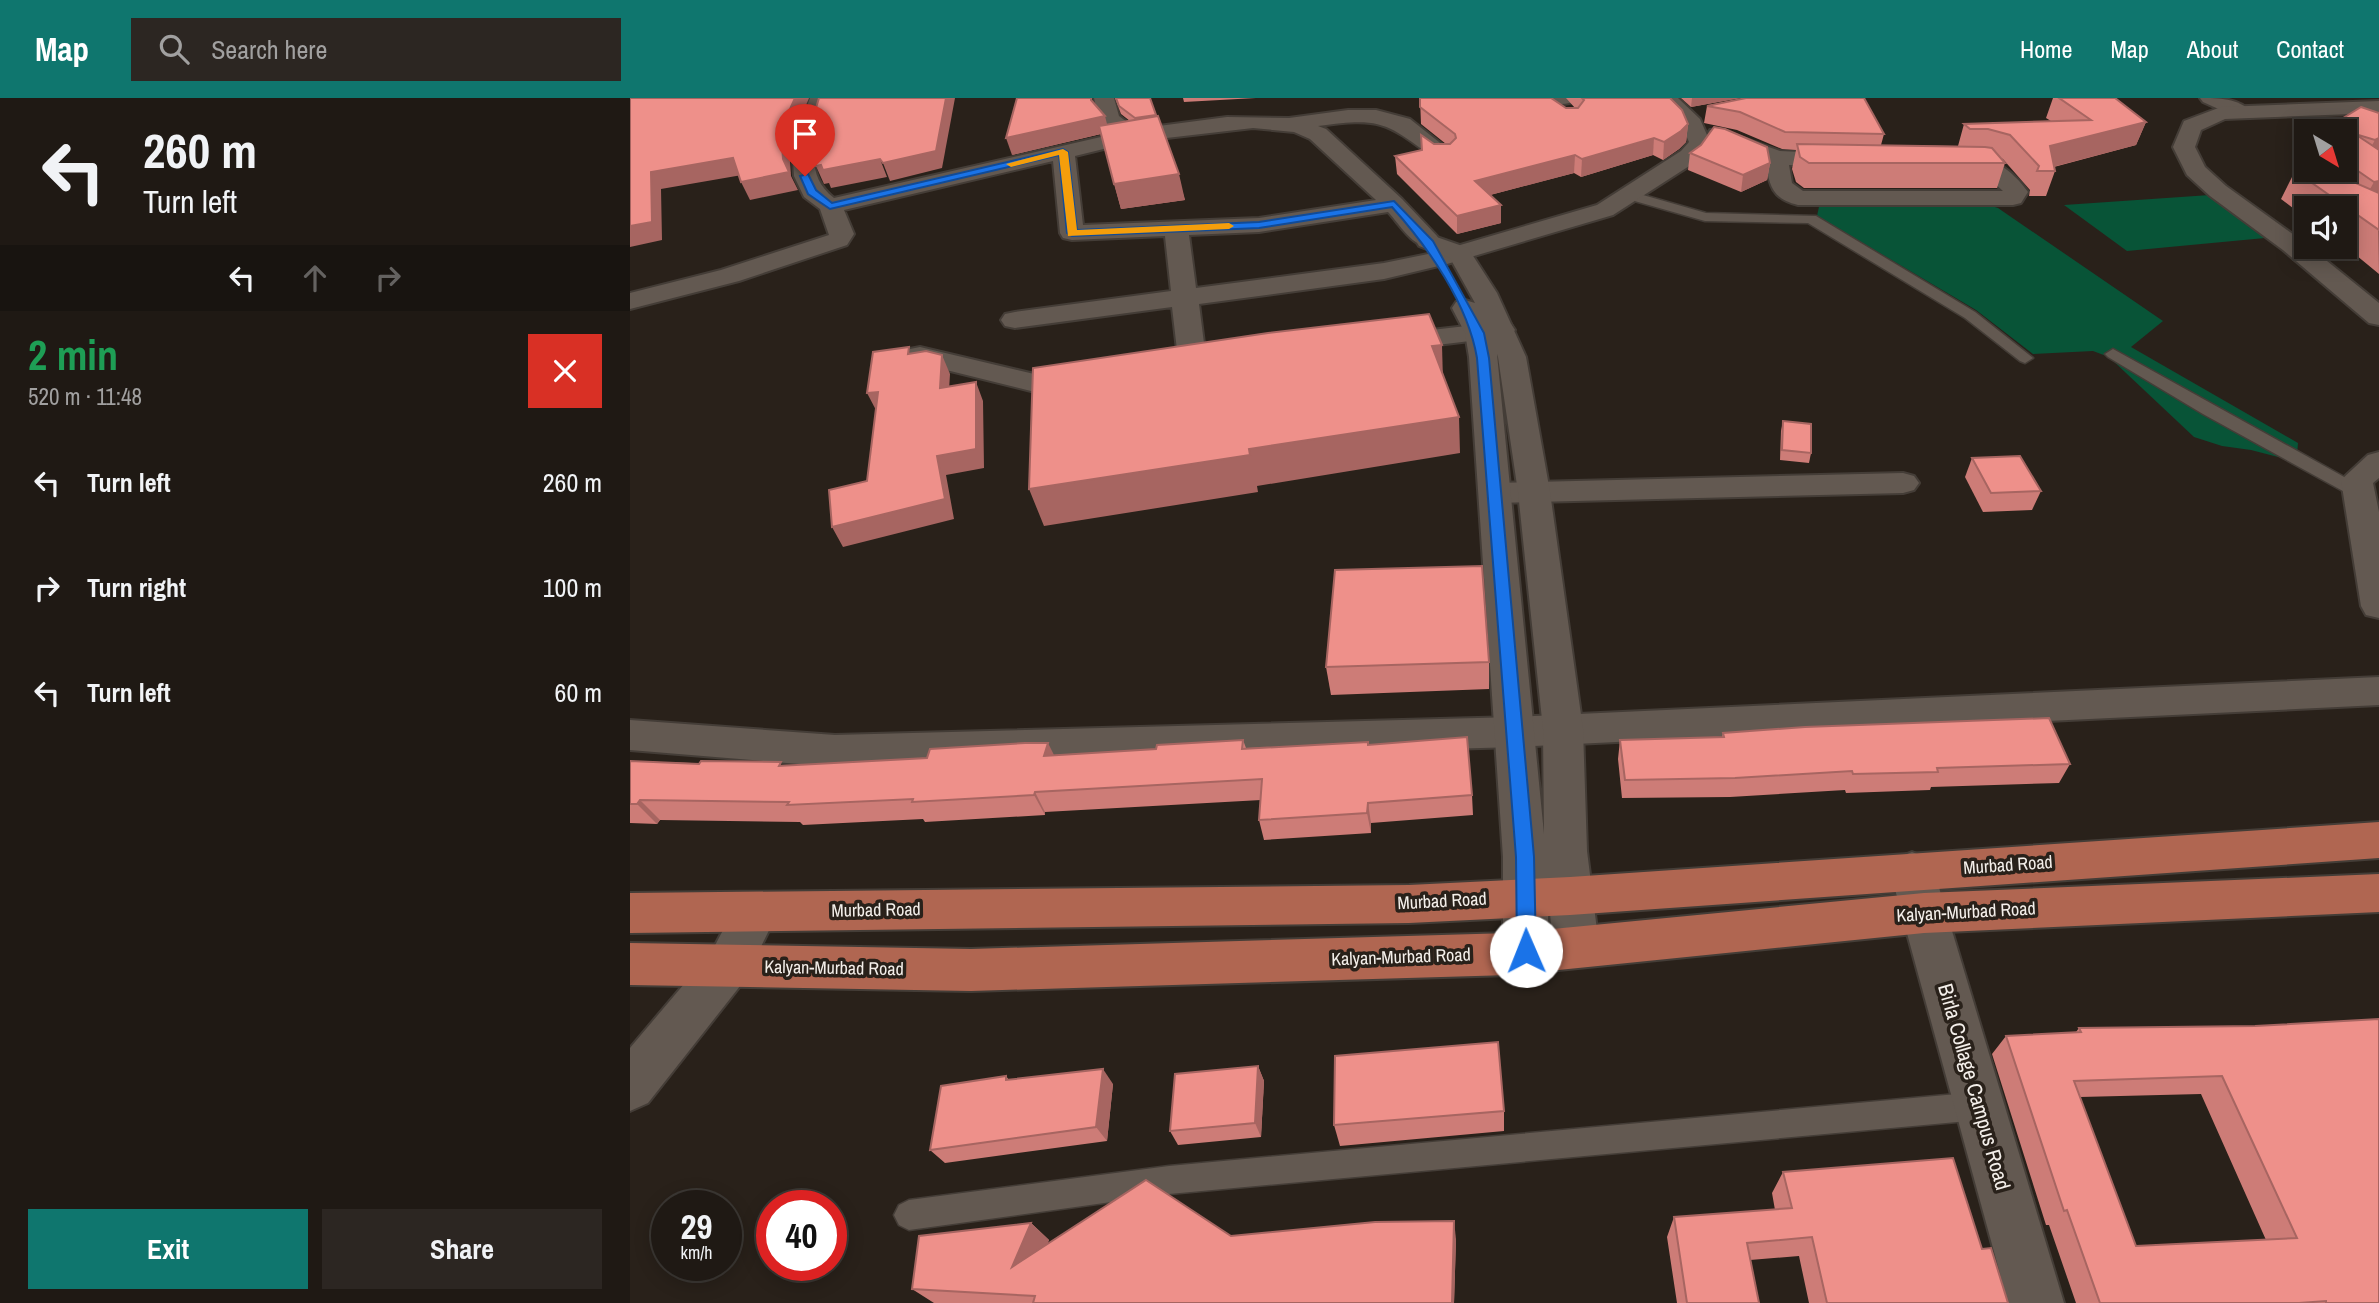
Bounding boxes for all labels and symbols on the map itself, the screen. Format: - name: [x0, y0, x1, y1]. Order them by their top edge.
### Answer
- pin: [775, 104, 835, 176]
- north arrow: [2294, 119, 2357, 182]
- street label: Murbad Road: [1962, 849, 2053, 880]
- street label: Murbad Road: [1397, 886, 1487, 915]
- street label: Kalyan-Murbad Road: [1896, 895, 2036, 928]
- street label: Murbad Road: [831, 896, 921, 923]
- position arrow: [1489, 914, 1563, 988]
- street label: Kalyan-Murbad Road: [1331, 942, 1471, 971]
- street label: Kalyan-Murbad Road: [764, 954, 904, 981]
- street label: Birla Collage Campus Road: [1931, 980, 2018, 1193]
- speed limit sign: 40: [756, 1190, 847, 1281]

